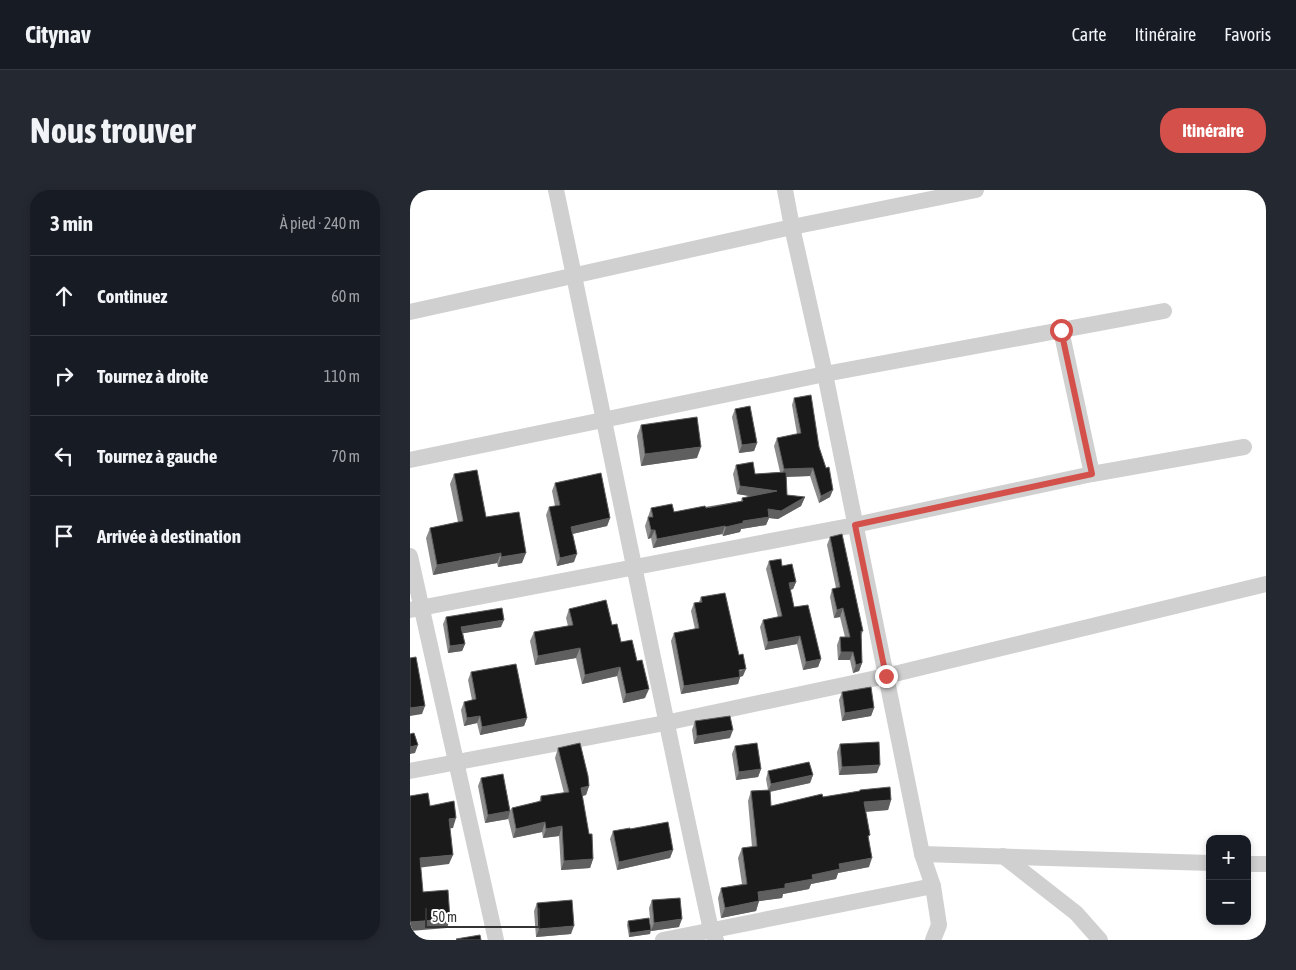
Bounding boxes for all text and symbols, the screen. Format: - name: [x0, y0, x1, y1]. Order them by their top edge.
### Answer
- text: Citynav: [25, 21, 91, 48]
- text: Carte: [1072, 24, 1106, 45]
- text: Itinéraire: [1134, 24, 1196, 45]
- text: Favoris: [1224, 24, 1271, 45]
- button: Itinéraire: [1160, 108, 1266, 153]
- text: Nous trouver: [30, 110, 195, 150]
- text: 3 min: [50, 211, 93, 235]
- text: À pied · 240 m: [280, 214, 360, 232]
- icon: ahead: [50, 282, 78, 310]
- text: Continuez: [97, 285, 167, 307]
- text: 60 m: [331, 287, 360, 305]
- route start: [1050, 319, 1073, 342]
- icon: right: [50, 362, 78, 390]
- text: Tournez à droite: [97, 365, 208, 387]
- text: 110 m: [324, 367, 360, 385]
- icon: left: [50, 442, 78, 470]
- text: Tournez à gauche: [97, 445, 217, 467]
- text: 70 m: [331, 447, 360, 465]
- icon: arrive: [50, 522, 78, 550]
- text: Arrivée à destination: [97, 525, 241, 547]
- route end: [875, 665, 898, 688]
- map controls: [1206, 835, 1251, 925]
- button: +: [1206, 835, 1251, 880]
- button: −: [1206, 880, 1251, 925]
- scale bar: [425, 905, 540, 928]
- text: 50 m: [432, 909, 457, 925]

